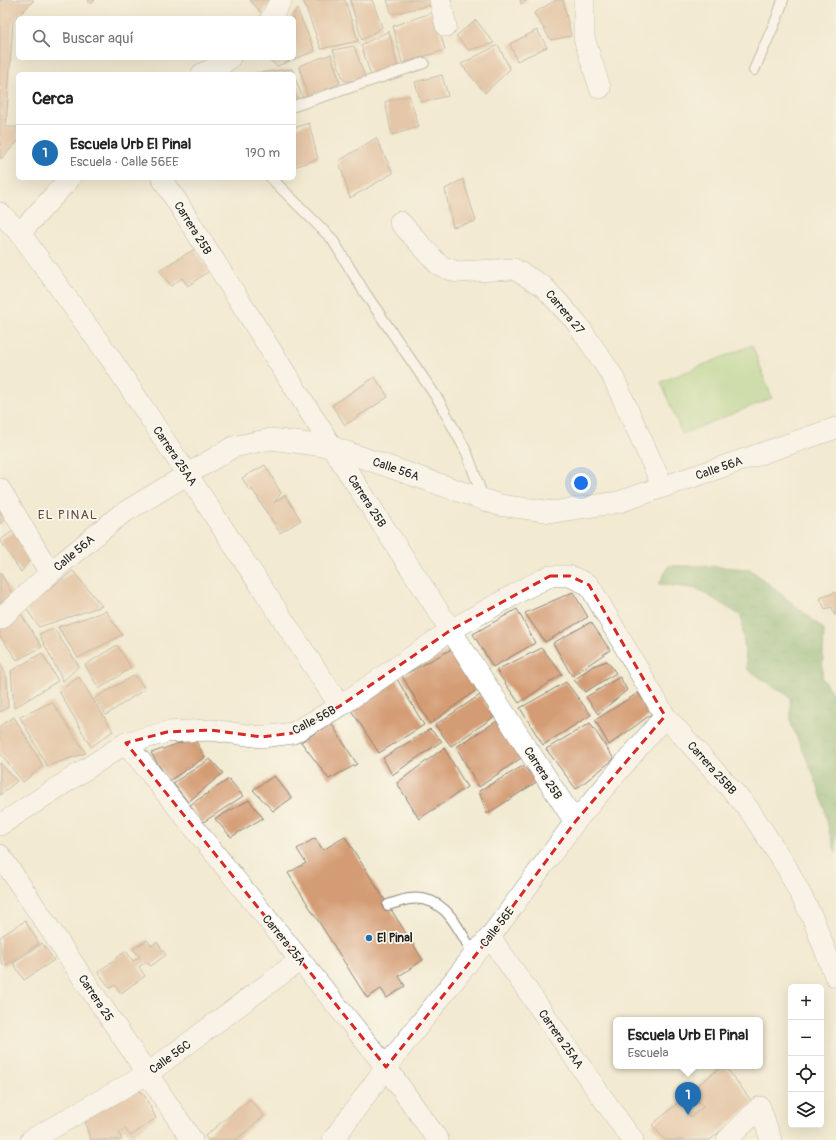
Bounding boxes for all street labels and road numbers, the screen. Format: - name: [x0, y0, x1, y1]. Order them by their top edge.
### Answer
- street label: Carrera 25B: [170, 199, 215, 258]
- street label: Carrera 27: [542, 287, 588, 338]
- street label: Carrera 25AA: [149, 424, 200, 489]
- street label: Calle 56A: [694, 453, 745, 483]
- street label: Calle 56A: [370, 454, 421, 485]
- street label: Carrera 25B: [344, 472, 389, 531]
- street label: Calle 56A: [51, 532, 98, 575]
- street label: Calle 56B: [290, 703, 339, 738]
- street label: Carrera 25BB: [684, 739, 740, 798]
- street label: Carrera 25B: [520, 744, 565, 803]
- street label: Calle 56E: [477, 904, 518, 950]
- street label: Carrera 25A: [259, 912, 309, 969]
- street label: Carrera 25: [75, 972, 117, 1024]
- street label: Carrera 25AA: [535, 1007, 586, 1072]
- street label: Calle 56C: [146, 1037, 194, 1078]

